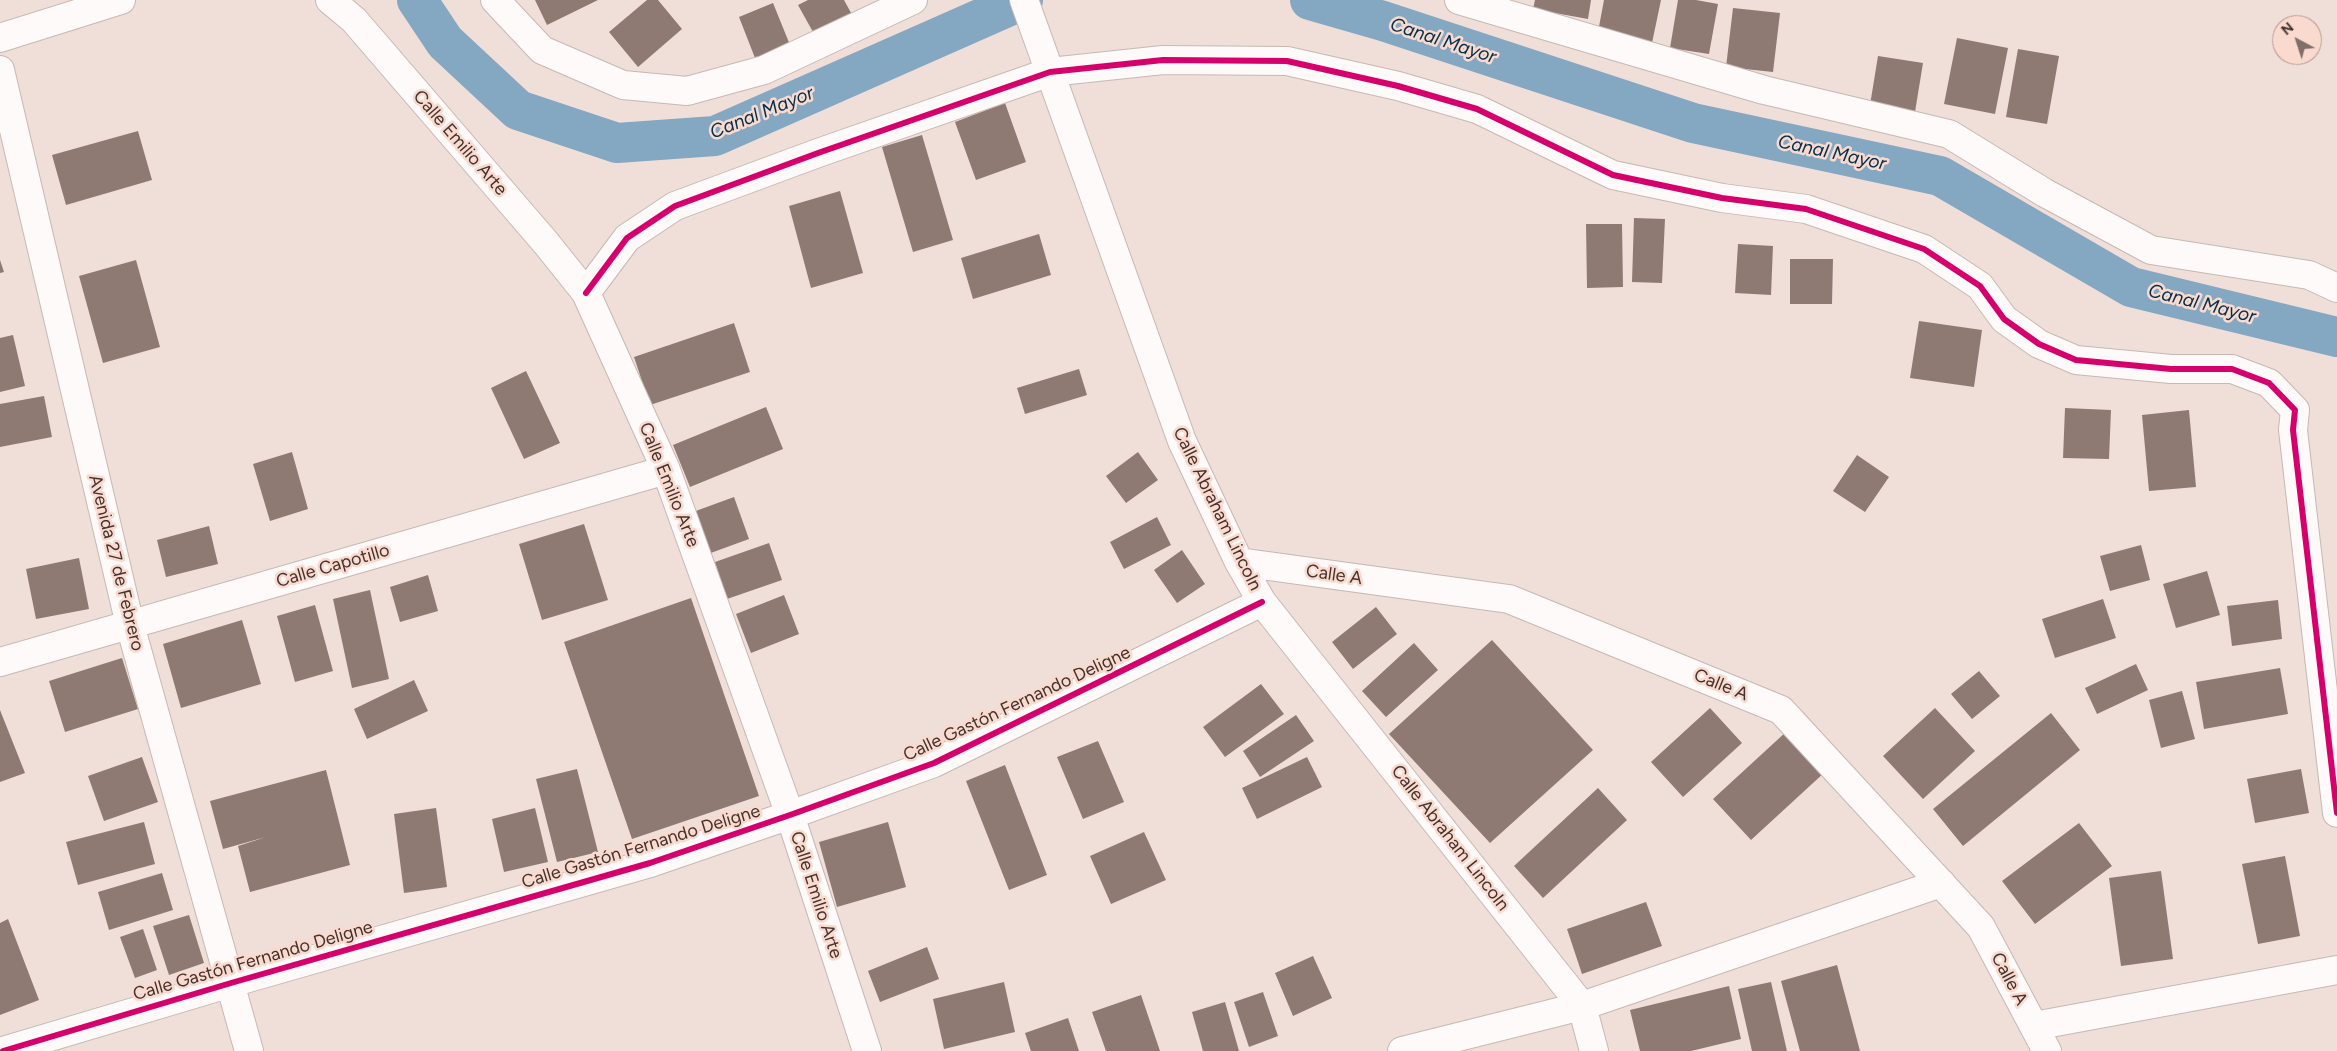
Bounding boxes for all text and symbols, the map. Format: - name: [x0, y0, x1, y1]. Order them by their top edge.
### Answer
- water label: Canal Mayor: [1387, 13, 1499, 69]
- north arrow: [2272, 15, 2322, 65]
- text: N: [2278, 19, 2297, 39]
- water label: Canal Mayor: [707, 82, 817, 144]
- street label: Calle Emilio Arte: [408, 86, 512, 200]
- water label: Canal Mayor: [1776, 130, 1888, 176]
- water label: Canal Mayor: [2146, 280, 2258, 328]
- street label: Calle Emilio Arte: [634, 420, 704, 550]
- street label: Calle Abraham Lincoln: [1168, 424, 1266, 594]
- street label: Avenida 27 de Febrero: [84, 473, 148, 653]
- street label: Calle Capotillo: [274, 540, 392, 592]
- street label: Calle A: [1305, 560, 1363, 590]
- street label: Calle Gastón Fernando Deligne: [900, 642, 1134, 766]
- street label: Calle A: [1691, 664, 1751, 706]
- street label: Calle Abraham Lincoln: [1386, 761, 1514, 915]
- street label: Calle Gastón Fernando Deligne: [519, 800, 763, 894]
- street label: Calle Emilio Arte: [785, 829, 847, 961]
- street label: Calle Gastón Fernando Deligne: [131, 916, 375, 1006]
- street label: Calle A: [1986, 949, 2032, 1009]

